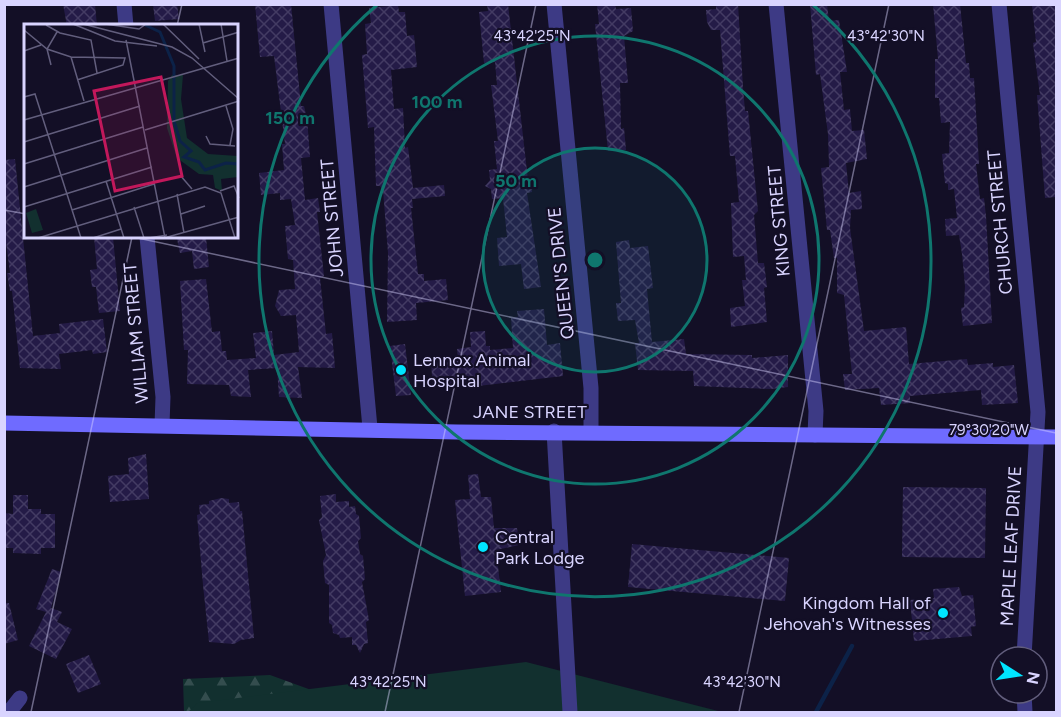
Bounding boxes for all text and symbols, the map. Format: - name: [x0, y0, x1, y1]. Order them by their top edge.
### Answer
- inset map: [24, 24, 238, 238]
- text: 43°42'25"N: [493, 27, 571, 45]
- text: 43°42'30"N: [847, 27, 925, 45]
- text: 100 m: [412, 91, 462, 113]
- text: 150 m: [265, 107, 315, 129]
- street label: CHURCH STREET: [983, 149, 1017, 295]
- street label: JOHN STREET: [316, 158, 348, 278]
- street label: KING STREET: [763, 164, 795, 277]
- text: 50 m: [495, 170, 537, 192]
- street label: QUEEN'S DRIVE: [543, 206, 579, 340]
- centre of rings: [585, 250, 605, 270]
- street label: WILLIAM STREET: [119, 262, 153, 404]
- place label: Lennox Animal Hospital: [413, 349, 531, 392]
- marker: Lennox Animal Hospital: [394, 363, 408, 377]
- street label: JANE STREET: [473, 401, 587, 423]
- text: 79°30'20"W: [949, 421, 1030, 439]
- street label: MAPLE LEAF DRIVE: [996, 465, 1026, 627]
- place label: Central Park Lodge: [495, 526, 585, 569]
- marker: Central Park Lodge: [476, 540, 490, 554]
- place label: Kingdom Hall of Jehovah's Witnesses: [764, 592, 931, 635]
- marker: Kingdom Hall of Jehovah's Witnesses: [936, 606, 950, 620]
- north arrow: [989, 645, 1049, 705]
- text: N: [1023, 670, 1044, 686]
- text: 43°42'25"N: [349, 673, 427, 691]
- text: 43°42'30"N: [703, 673, 781, 691]

